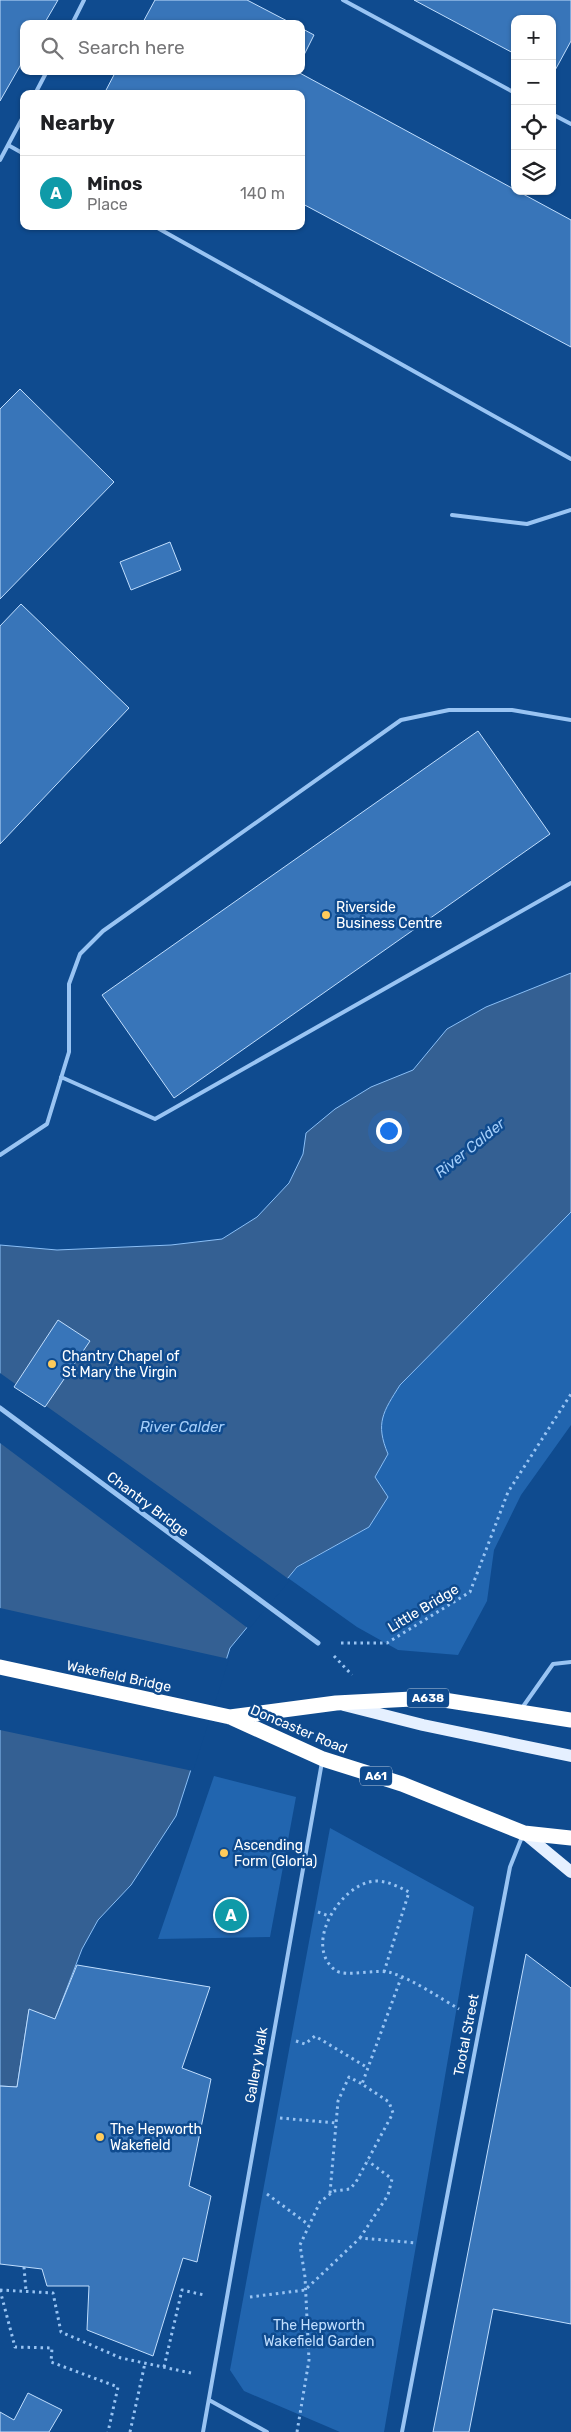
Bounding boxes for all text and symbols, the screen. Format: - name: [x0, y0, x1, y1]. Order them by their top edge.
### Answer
- map controls: [511, 15, 556, 195]
- button: +: [511, 15, 556, 60]
- search box: [20, 20, 305, 75]
- icon: search: [38, 34, 66, 62]
- text: Search here: [78, 36, 185, 59]
- button: −: [511, 60, 556, 105]
- button: locate: [511, 105, 556, 150]
- text: Nearby: [40, 110, 115, 135]
- button: layers: [511, 150, 556, 195]
- text: Minos: [87, 172, 143, 195]
- text: A: [50, 184, 62, 203]
- text: 140 m: [240, 184, 285, 203]
- text: Place: [87, 195, 128, 214]
- place label: Riverside Business Centre: [336, 899, 443, 932]
- marker: Riverside Business Centre: [320, 909, 332, 921]
- water label: River Calder: [432, 1114, 509, 1182]
- your location: [376, 1118, 402, 1144]
- place label: Chantry Chapel of St Mary the Virgin: [62, 1348, 180, 1381]
- marker: Chantry Chapel of St Mary the Virgin: [46, 1358, 58, 1370]
- water label: River Calder: [140, 1418, 225, 1436]
- street label: Chantry Bridge: [103, 1468, 192, 1541]
- street label: Little Bridge: [385, 1581, 462, 1636]
- street label: Wakefield Bridge: [65, 1657, 173, 1696]
- road number: A638: [407, 1689, 449, 1708]
- street label: Doncaster Road: [248, 1701, 350, 1758]
- road number: A61: [360, 1766, 392, 1785]
- place label: Ascending Form (Gloria): [234, 1837, 317, 1870]
- marker: Ascending Form (Gloria): [218, 1847, 230, 1859]
- pin: A: [215, 1896, 247, 1934]
- street label: Tootal Street: [450, 1992, 483, 2078]
- street label: Gallery Walk: [241, 2025, 272, 2105]
- place label: The Hepworth Wakefield: [110, 2121, 202, 2154]
- marker: The Hepworth Wakefield: [94, 2131, 106, 2143]
- park label: The Hepworth Wakefield Garden: [263, 2317, 375, 2350]

